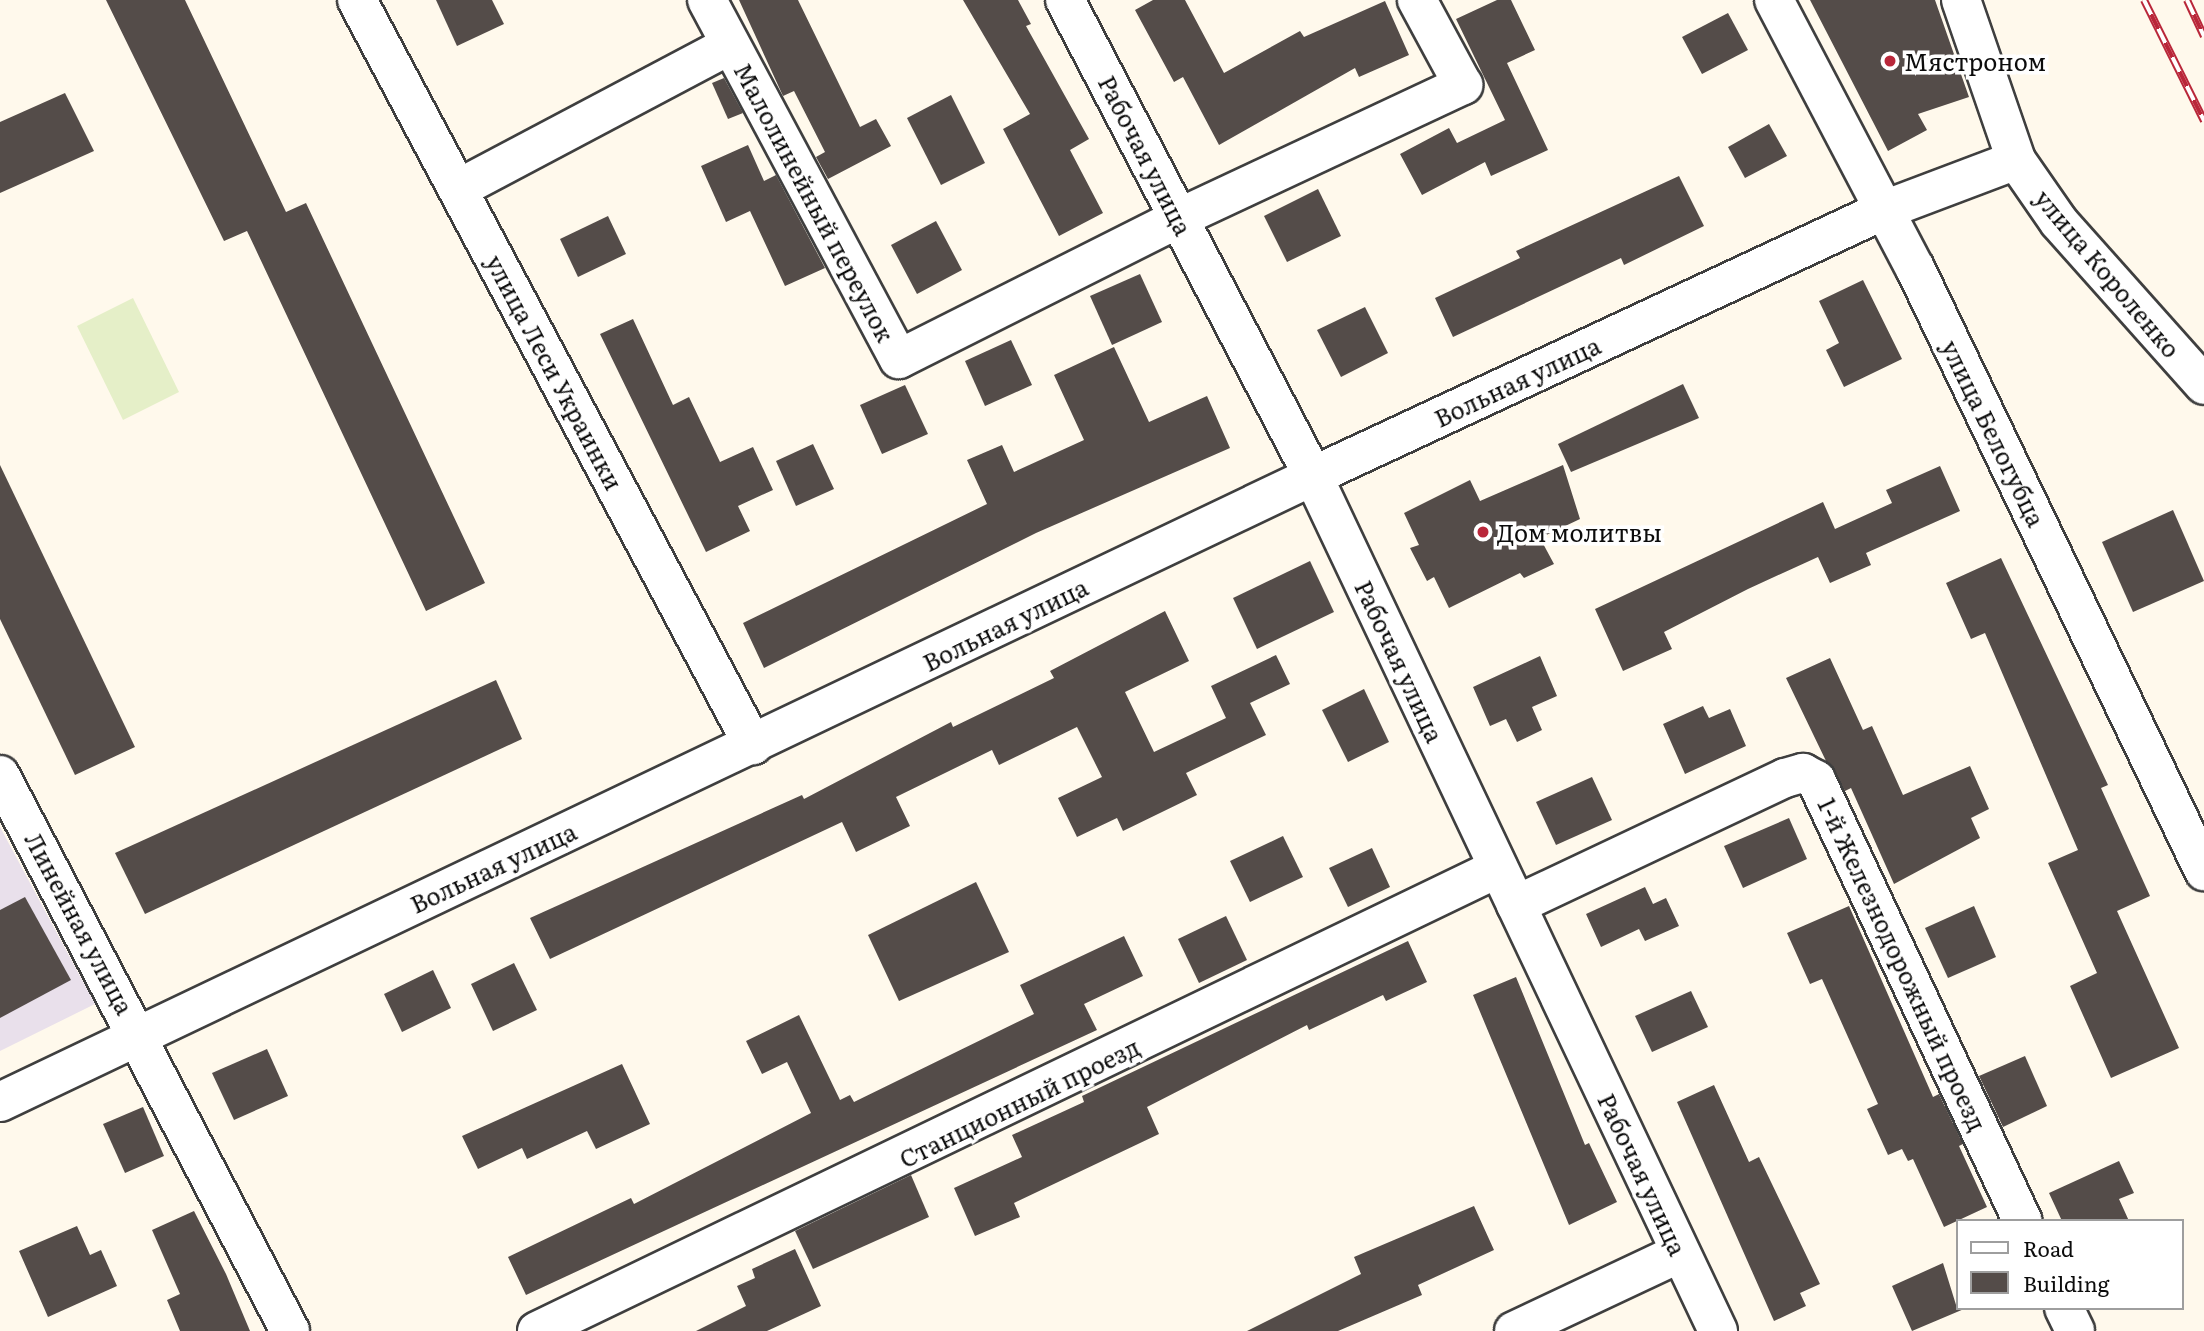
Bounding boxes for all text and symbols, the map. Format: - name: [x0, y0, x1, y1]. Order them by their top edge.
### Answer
- place label: Мястроном: [1904, 47, 2046, 75]
- marker: Мястроном: [1882, 53, 1898, 69]
- street label: Малолинейный переулок: [729, 58, 901, 346]
- street label: Рабочая улица: [1093, 70, 1199, 240]
- street label: улица Короленко: [2029, 183, 2187, 363]
- street label: улица Леси Украинки: [481, 250, 629, 494]
- street label: Вольная улица: [1429, 330, 1605, 432]
- street label: улица Белогубца: [1936, 335, 2052, 531]
- place label: Дом молитвы: [1497, 518, 1662, 546]
- marker: Дом молитвы: [1475, 524, 1491, 540]
- street label: Вольная улица: [918, 572, 1092, 676]
- street label: Рабочая улица: [1350, 575, 1450, 747]
- street label: 1-й Железнодорожный проезд: [1813, 793, 1993, 1135]
- street label: Вольная улица: [405, 816, 581, 918]
- street label: Линейная улица: [20, 827, 140, 1019]
- street label: Станционный проезд: [894, 1031, 1144, 1173]
- street label: Рабочая улица: [1593, 1088, 1693, 1260]
- legend: [1955, 1219, 2183, 1310]
- text: Road: [2023, 1232, 2074, 1263]
- text: Building: [2023, 1267, 2109, 1298]

